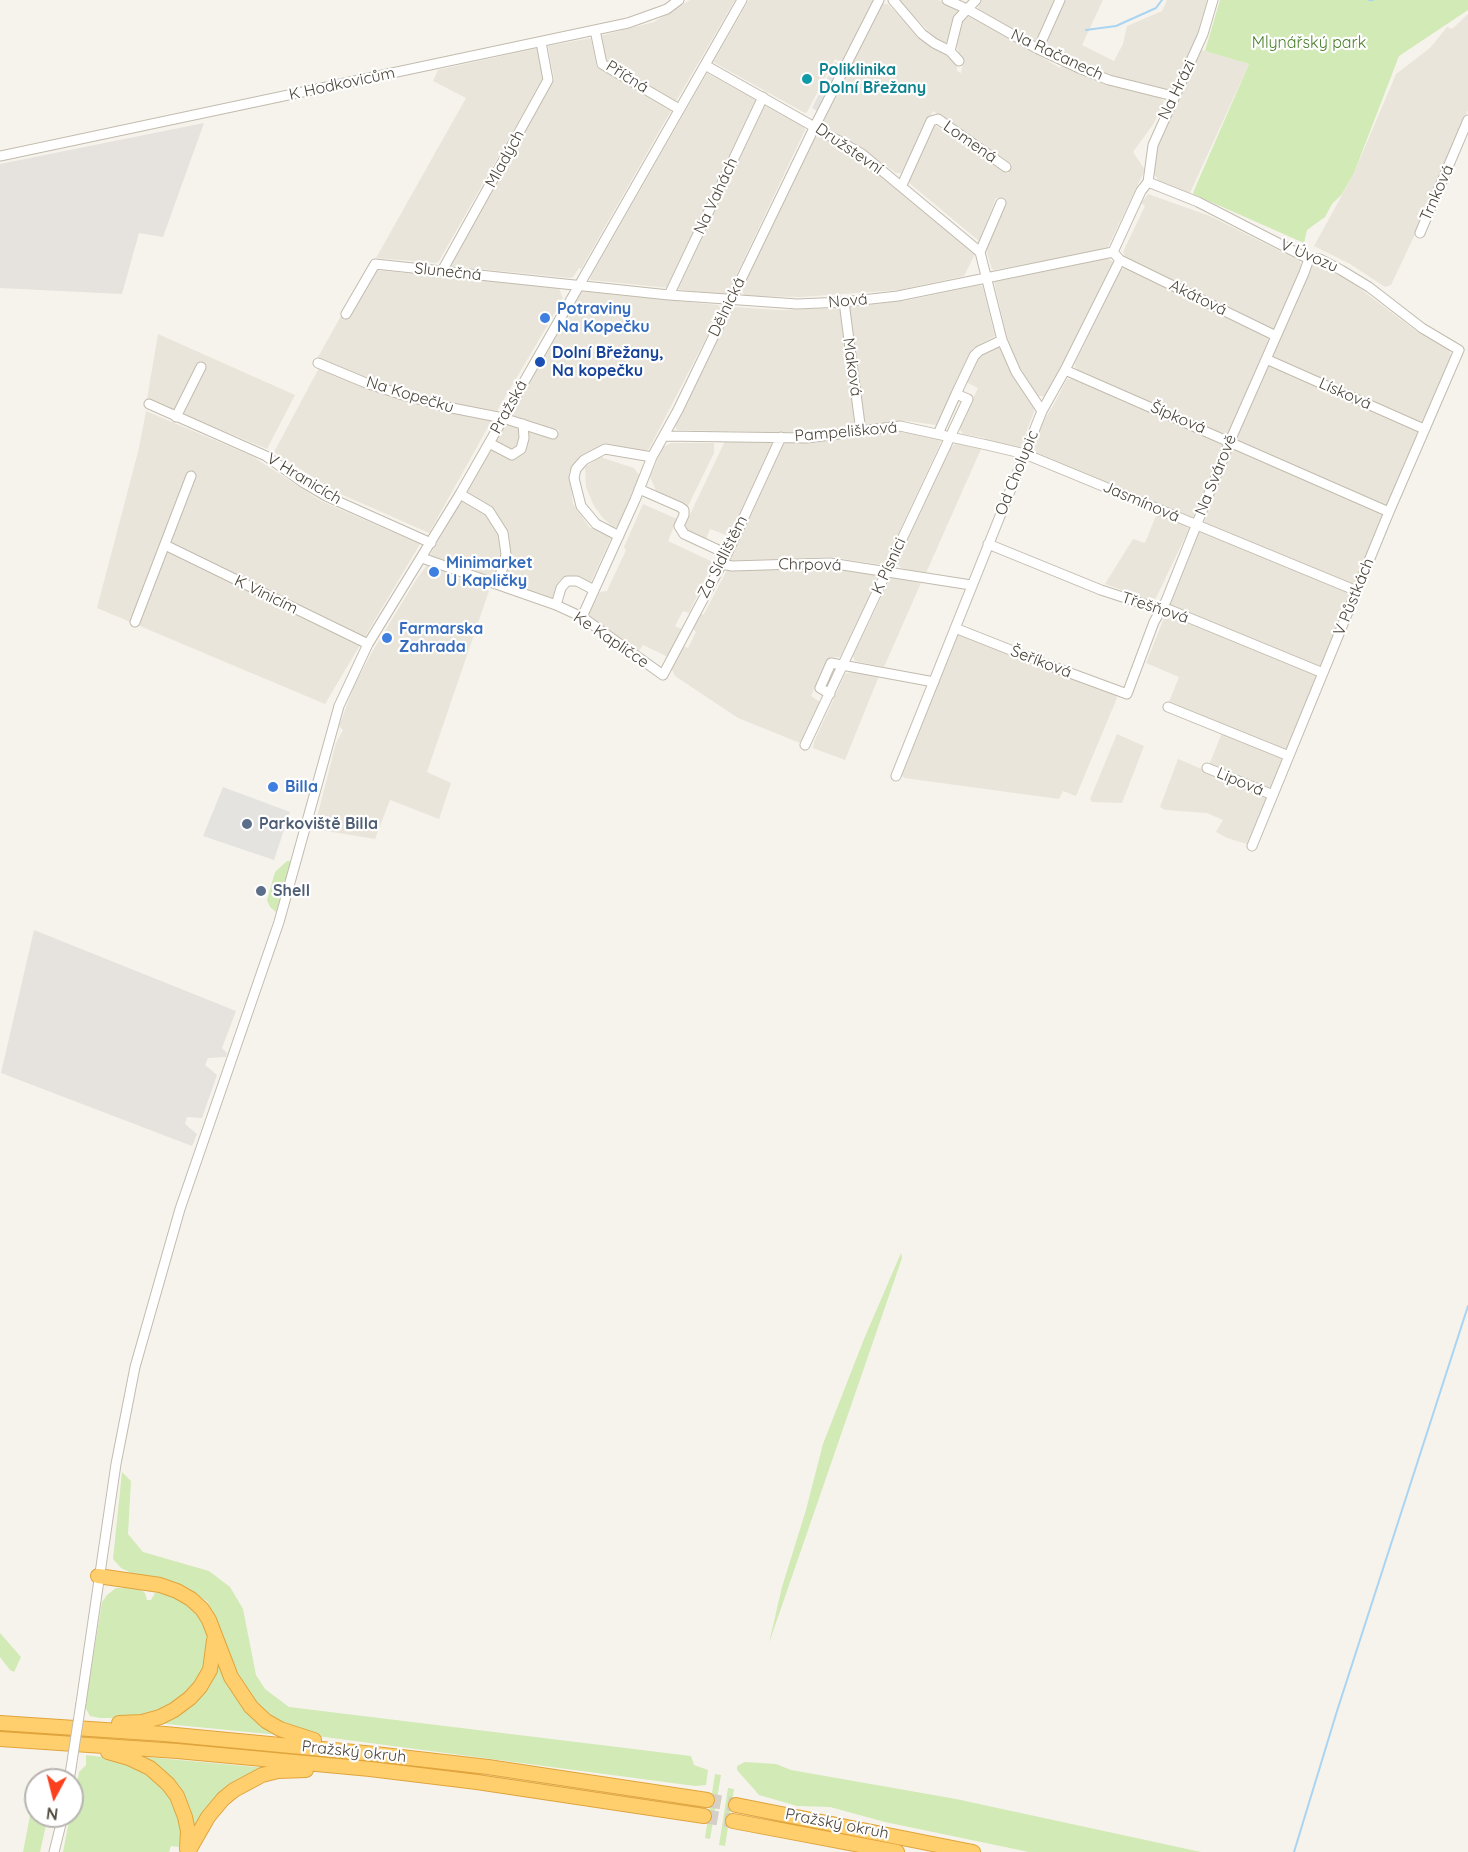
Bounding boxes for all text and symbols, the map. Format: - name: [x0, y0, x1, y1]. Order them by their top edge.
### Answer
- street label: Na Račanech: [1008, 25, 1106, 85]
- park label: Mlynářský park: [1252, 33, 1366, 53]
- street label: Příčná: [602, 57, 652, 97]
- street label: Na Hrázi: [1154, 57, 1200, 123]
- place label: Poliklinika Dolní Břežany: [819, 60, 926, 98]
- street label: K Hodkovicům: [287, 63, 397, 105]
- marker: Poliklinika Dolní Břežany: [800, 72, 814, 86]
- street label: Lomená: [940, 117, 1000, 167]
- street label: Družstevní: [812, 119, 886, 179]
- street label: Mladých: [481, 127, 529, 191]
- street label: Na Vahách: [690, 155, 742, 237]
- street label: Trnková: [1416, 162, 1458, 224]
- street label: V Úvozu: [1277, 235, 1341, 277]
- street label: Slunečná: [414, 259, 482, 285]
- street label: Dělnická: [704, 274, 750, 340]
- street label: Akátová: [1166, 276, 1230, 320]
- street label: Nová: [828, 290, 868, 312]
- place label: Potraviny Na Kopečku: [557, 299, 650, 337]
- marker: Potraviny Na Kopečku: [538, 311, 552, 325]
- street label: Maková: [838, 337, 866, 397]
- place label: Dolní Břežany, Na kopečku: [552, 343, 664, 381]
- marker: Dolní Břežany, Na kopečku: [533, 355, 547, 369]
- street label: Na Kopečku: [364, 373, 456, 417]
- street label: Lísková: [1316, 374, 1374, 414]
- street label: Pražská: [486, 377, 532, 437]
- street label: Šípková: [1148, 398, 1208, 438]
- street label: Pampelišková: [794, 418, 898, 446]
- street label: Od Cholupic: [991, 428, 1043, 518]
- street label: Na Svárově: [1191, 432, 1241, 518]
- street label: V Hranicích: [263, 449, 345, 509]
- street label: Jasmínová: [1100, 477, 1182, 527]
- street label: Za Sídlištěm: [694, 513, 752, 601]
- street label: K Písnici: [868, 535, 910, 597]
- place label: Minimarket U Kapličky: [446, 553, 533, 591]
- street label: Chrpová: [778, 555, 842, 575]
- street label: V Půstkách: [1330, 555, 1378, 639]
- marker: Minimarket U Kapličky: [427, 565, 441, 579]
- street label: K Vinicím: [231, 571, 301, 619]
- street label: Třešňová: [1119, 588, 1191, 628]
- street label: Ke Kapličce: [570, 608, 652, 672]
- place label: Farmarska Zahrada: [399, 619, 483, 657]
- marker: Farmarska Zahrada: [380, 631, 394, 645]
- street label: Šeříková: [1008, 642, 1074, 682]
- street label: Lipová: [1214, 764, 1266, 800]
- place label: Billa: [285, 777, 318, 797]
- marker: Billa: [266, 780, 280, 794]
- place label: Parkoviště Billa: [259, 814, 378, 834]
- marker: Parkoviště Billa: [240, 817, 254, 831]
- place label: Shell: [273, 881, 310, 901]
- marker: Shell: [254, 884, 268, 898]
- street label: Pražský okruh: [301, 1737, 407, 1767]
- north arrow: [24, 1768, 84, 1828]
- text: N: [45, 1803, 59, 1825]
- street label: Pražský okruh: [784, 1805, 890, 1843]

